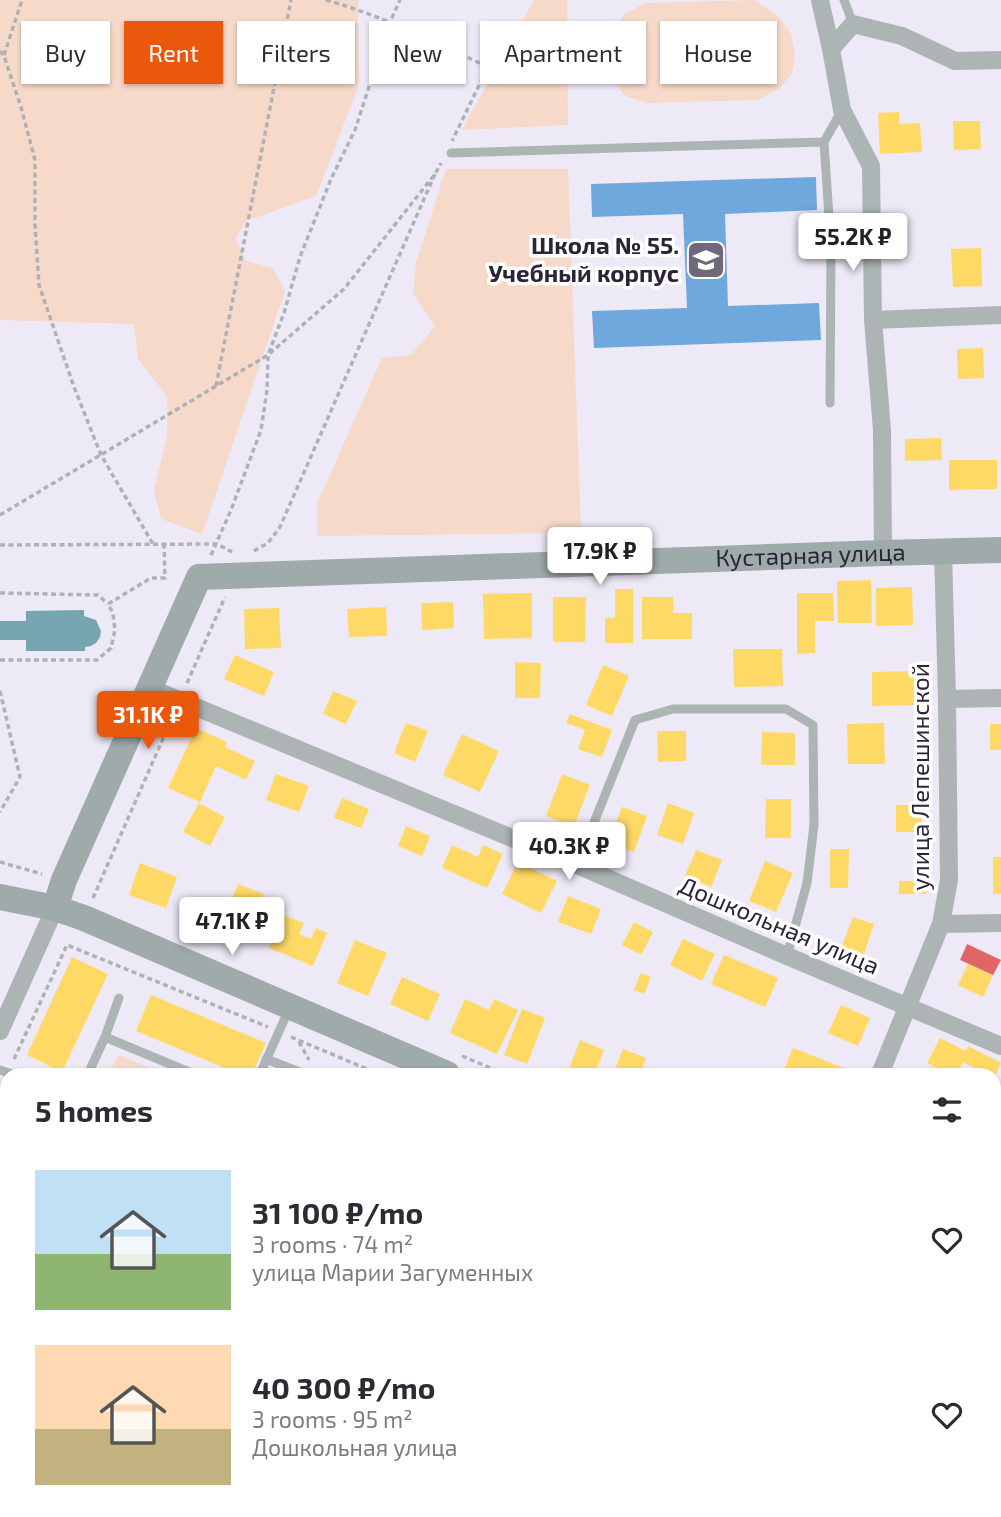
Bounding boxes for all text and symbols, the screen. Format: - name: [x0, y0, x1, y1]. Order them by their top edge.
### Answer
- chip: Buy: [21, 21, 110, 84]
- chip: Rent: [124, 21, 223, 84]
- chip: Filters: [237, 21, 355, 84]
- chip: New: [369, 21, 466, 84]
- chip: Apartment: [480, 21, 646, 84]
- chip: House: [660, 21, 777, 84]
- pin: 55.2K ₽: [788, 214, 918, 273]
- text: 55.2K ₽: [814, 222, 892, 250]
- place label: Школа № 55. Учебный корпус: [488, 230, 679, 287]
- school or university icon: Школа № 55. Учебный корпус: [685, 239, 727, 281]
- pin: 17.9K ₽: [535, 528, 665, 587]
- text: 17.9K ₽: [563, 536, 637, 564]
- street label: Кустарная улица: [715, 536, 906, 572]
- street label: улица Лепешинской: [905, 663, 935, 891]
- pin: 31.1K ₽: [83, 692, 213, 751]
- text: 31.1K ₽: [113, 700, 183, 728]
- pin: 40.3K ₽: [504, 822, 634, 882]
- text: 40.3K ₽: [529, 831, 609, 859]
- street label: Дошкольная улица: [675, 869, 884, 981]
- pin: 47.1K ₽: [167, 898, 297, 957]
- text: 47.1K ₽: [195, 906, 269, 934]
- icon: filters: [928, 1091, 966, 1129]
- text: 5 homes: [35, 1092, 153, 1128]
- text: 31 100 ₽/mo: [252, 1194, 423, 1230]
- icon: home: [91, 1198, 175, 1282]
- icon: heart: [928, 1221, 966, 1259]
- text: 3 rooms · 74 m²: [252, 1230, 413, 1258]
- text: улица Марии Загуменных: [252, 1258, 533, 1286]
- text: 40 300 ₽/mo: [252, 1369, 435, 1405]
- icon: home: [91, 1373, 175, 1457]
- icon: heart: [928, 1396, 966, 1434]
- text: 3 rooms · 95 m²: [252, 1405, 413, 1433]
- text: Дошкольная улица: [252, 1433, 458, 1461]

